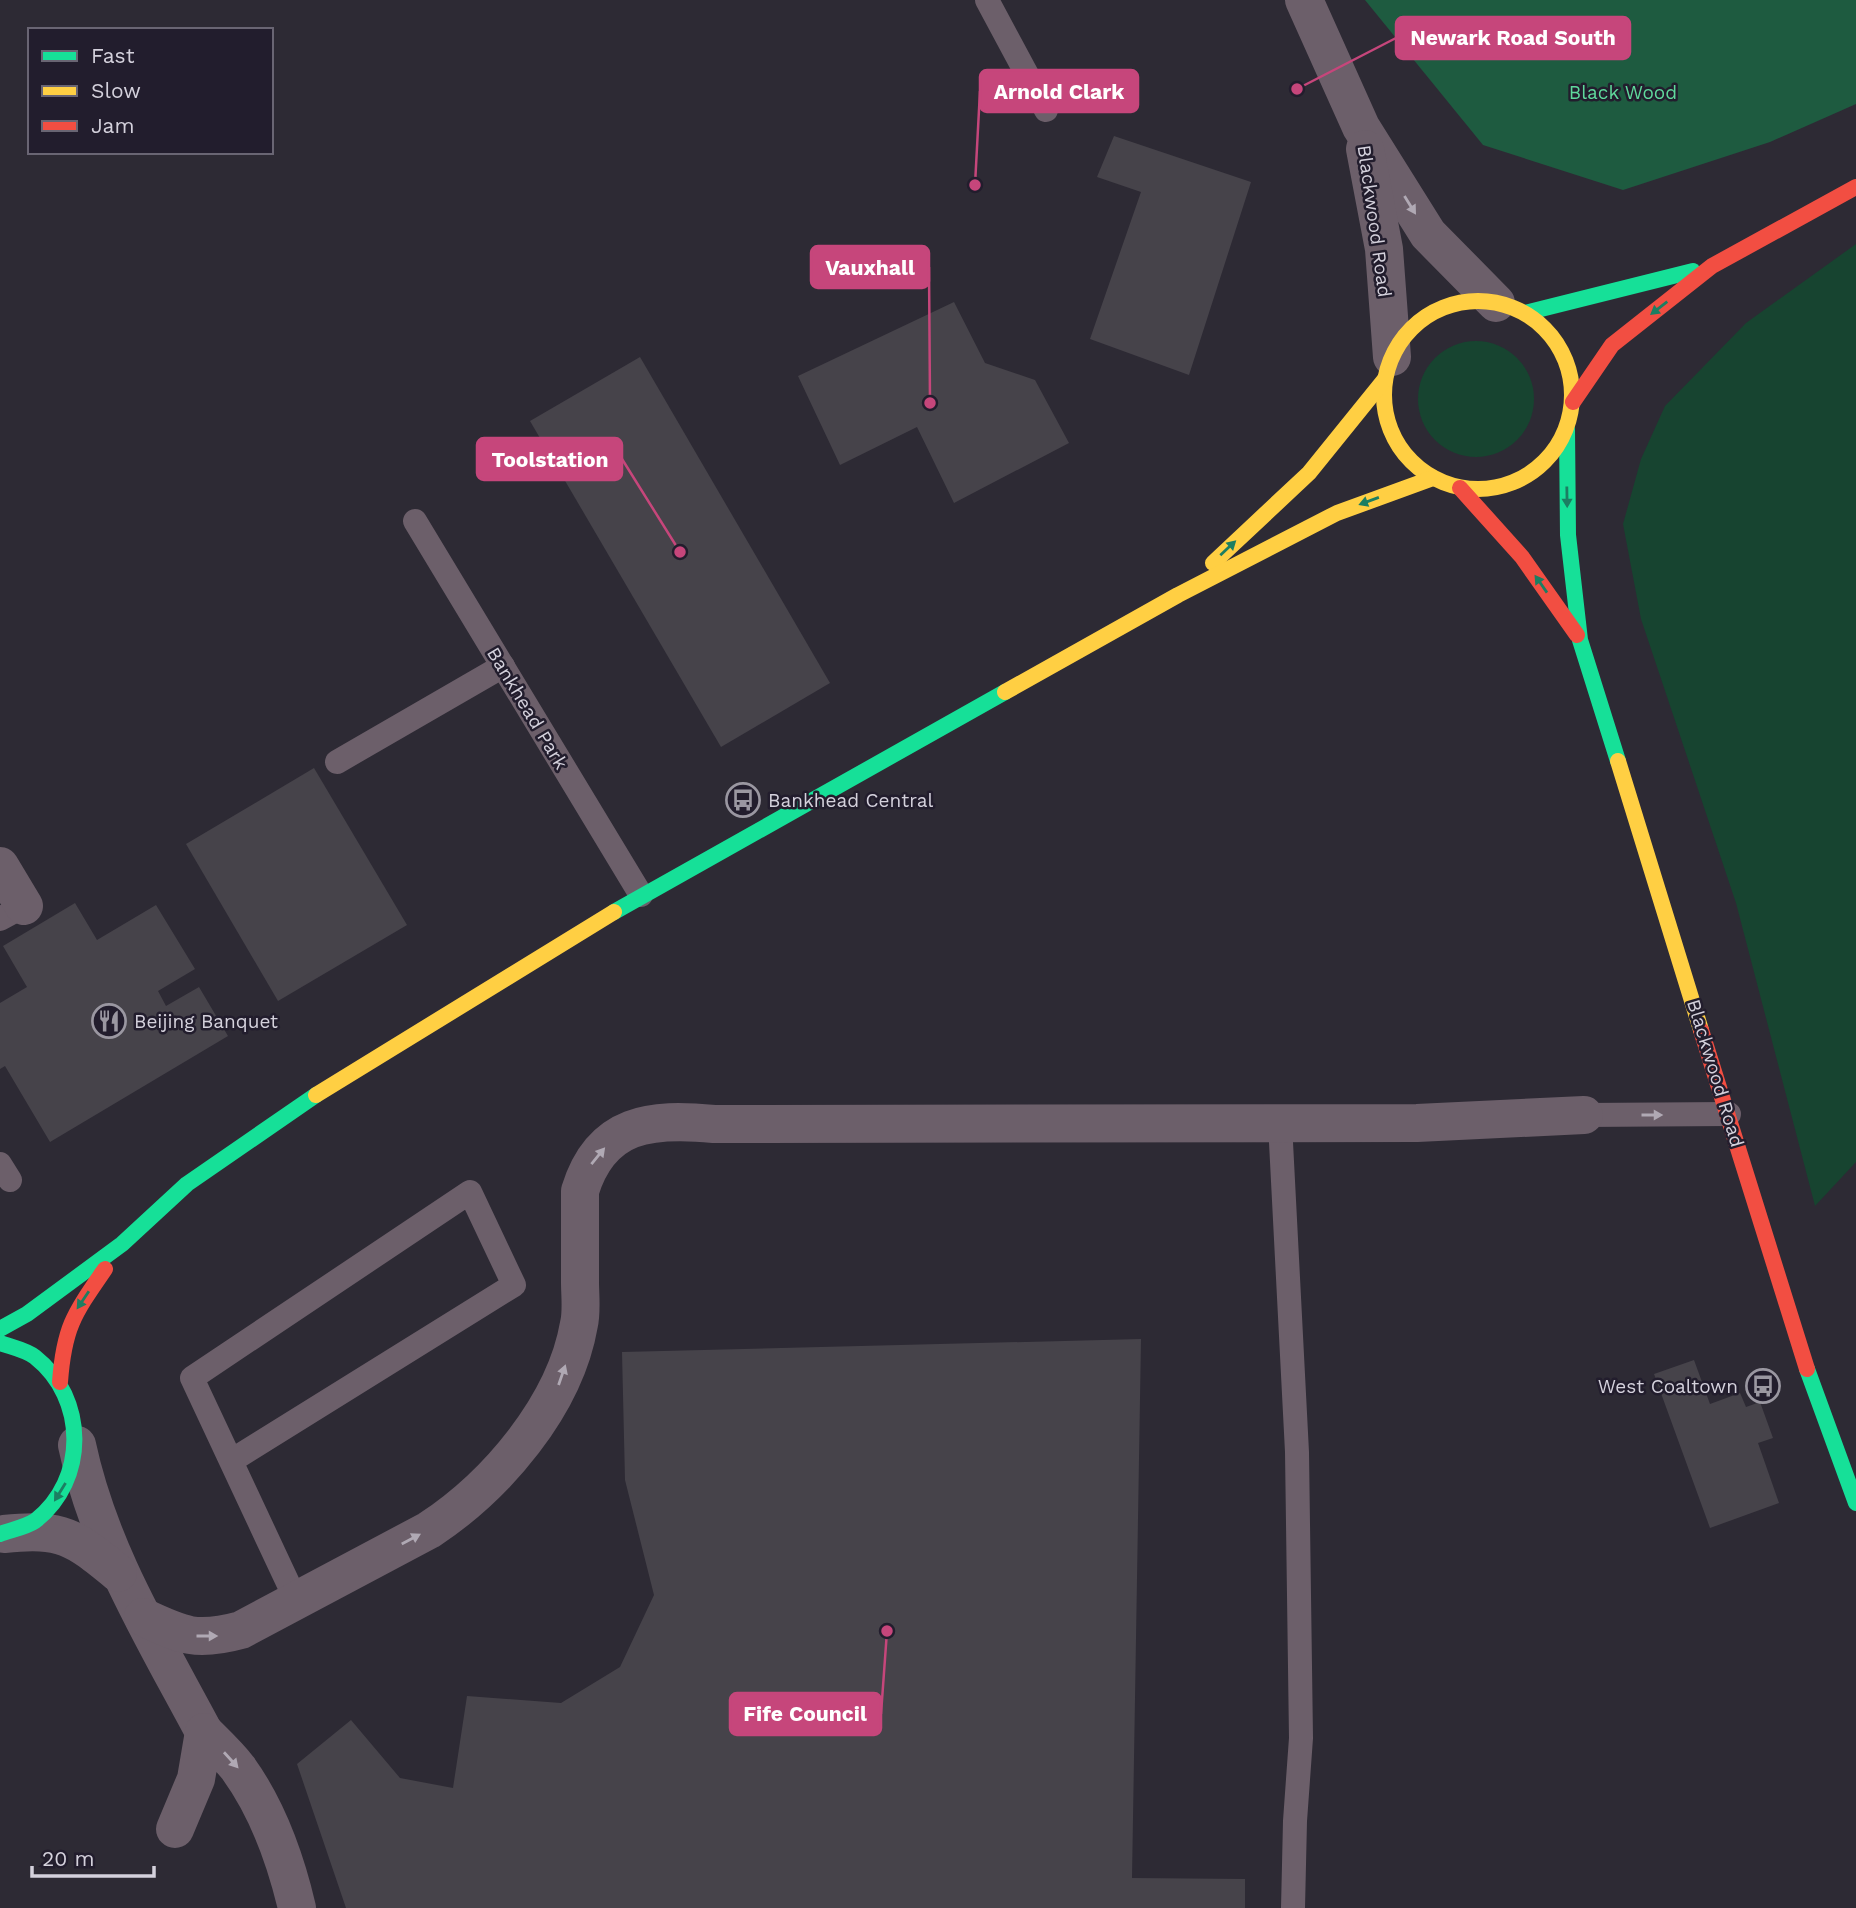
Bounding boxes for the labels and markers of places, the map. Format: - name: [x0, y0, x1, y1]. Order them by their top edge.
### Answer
- callout: Newark Road South: [1396, 17, 1630, 59]
- callout: Arnold Clark: [980, 70, 1138, 112]
- callout: Vauxhall: [811, 246, 929, 288]
- callout: Toolstation: [477, 438, 622, 480]
- bus stop icon: Bankhead Central: [724, 781, 762, 819]
- place label: Bankhead Central: [768, 789, 933, 812]
- restaurant icon: Beijing Banquet: [90, 1002, 128, 1040]
- place label: Beijing Banquet: [134, 1010, 278, 1033]
- bus stop icon: West Coaltown: [1744, 1367, 1782, 1405]
- place label: West Coaltown: [1598, 1375, 1738, 1398]
- callout: Fife Council: [730, 1693, 881, 1735]

